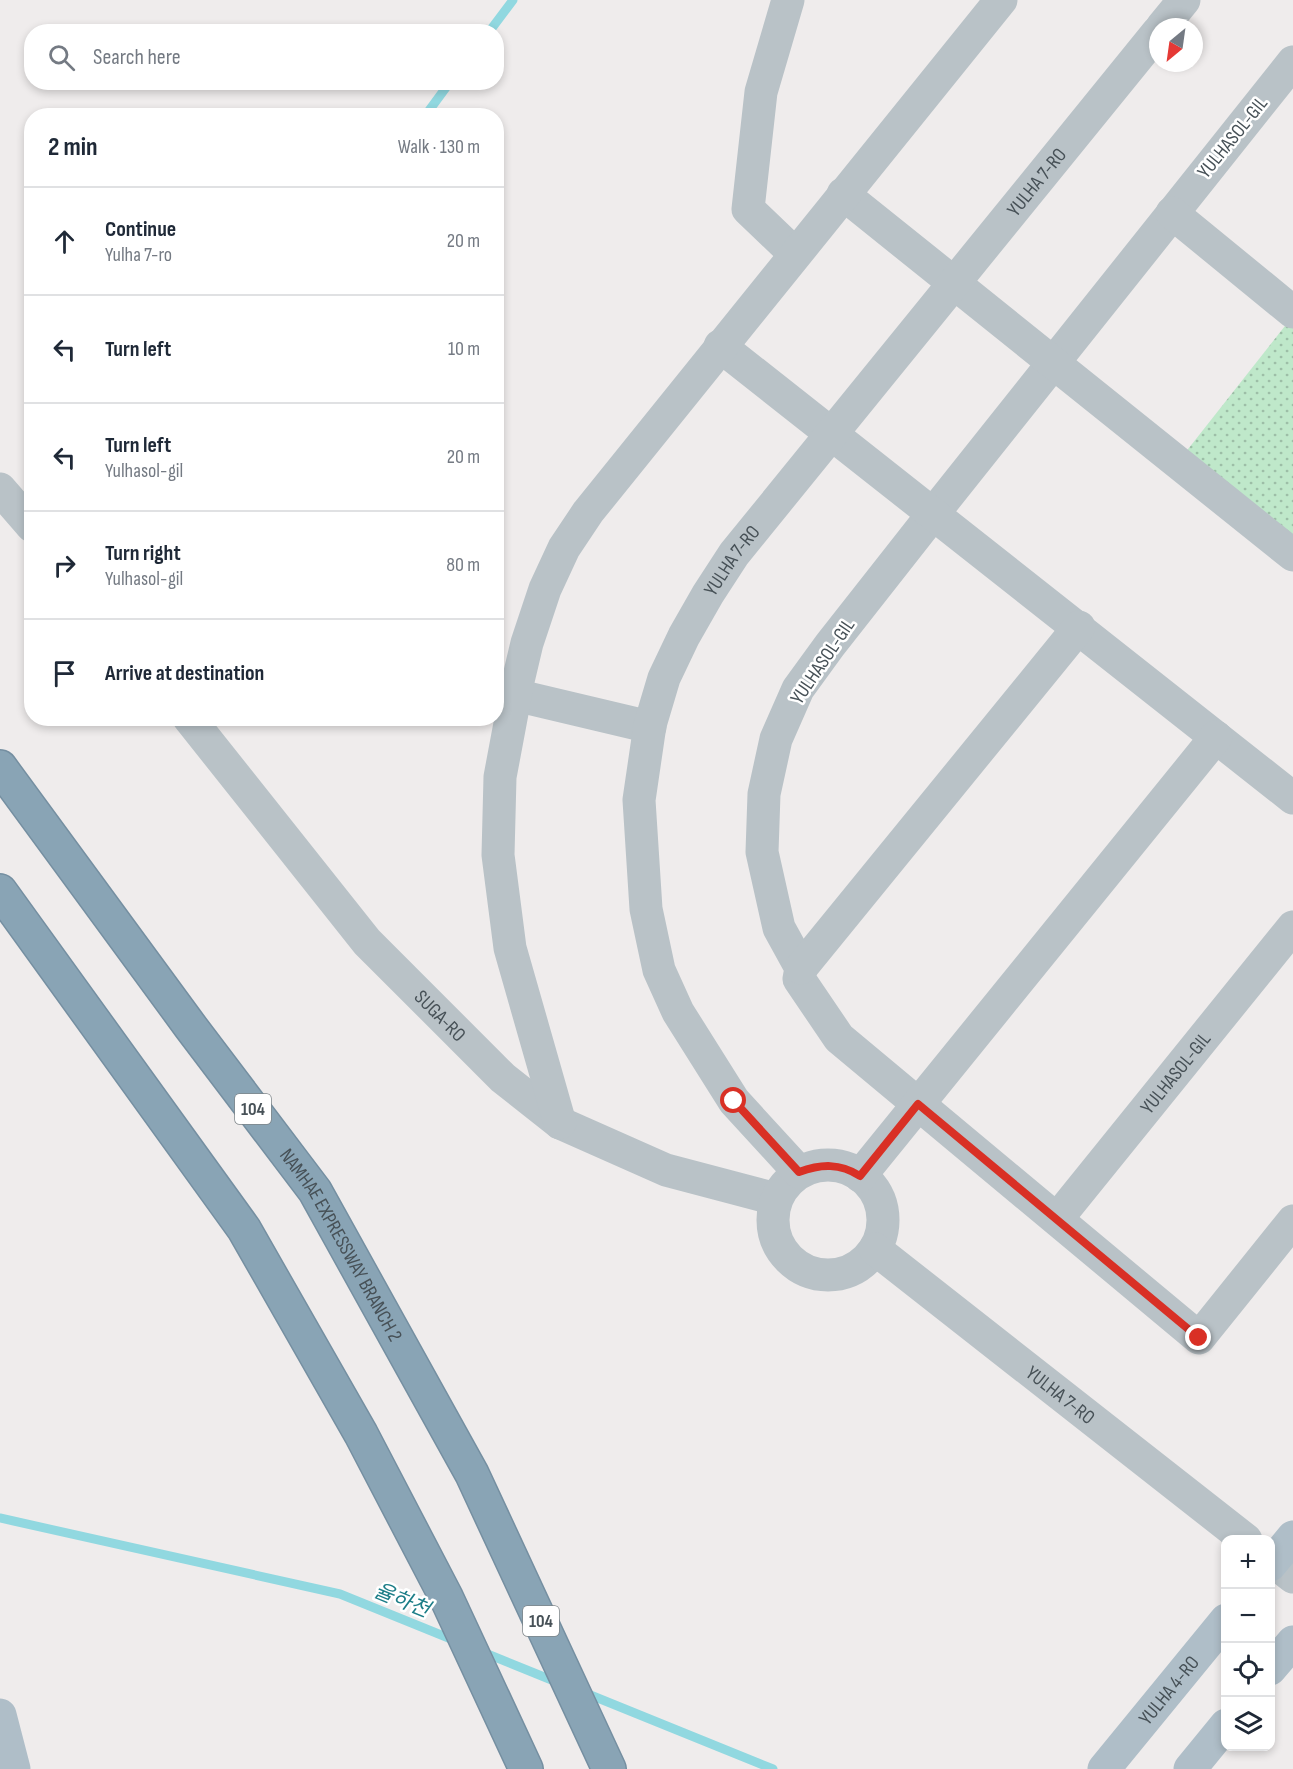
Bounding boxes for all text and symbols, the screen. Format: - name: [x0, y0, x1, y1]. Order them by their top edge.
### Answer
- north arrow: [1149, 18, 1203, 72]
- search box: [24, 24, 504, 90]
- icon: search: [45, 41, 78, 74]
- text: Search here: [93, 44, 180, 71]
- street label: YULHASOL-GIL: [1193, 92, 1273, 183]
- text: 2 min: [48, 132, 98, 163]
- text: Walk · 130 m: [398, 135, 480, 159]
- street label: YULHA 7-RO: [1002, 143, 1072, 221]
- text: Continue: [105, 216, 176, 243]
- icon: ahead: [48, 225, 81, 258]
- text: 20 m: [447, 229, 480, 253]
- text: Yulha 7-ro: [105, 243, 172, 267]
- icon: left: [48, 333, 81, 366]
- text: Turn left: [105, 336, 171, 363]
- text: 10 m: [448, 337, 480, 361]
- text: Turn left: [105, 432, 171, 459]
- icon: left: [48, 441, 81, 474]
- text: 20 m: [447, 445, 480, 469]
- text: Yulhasol-gil: [105, 459, 183, 483]
- street label: YULHA 7-RO: [699, 521, 765, 601]
- text: Turn right: [105, 540, 181, 567]
- icon: right: [48, 549, 81, 582]
- text: 80 m: [446, 553, 480, 577]
- text: Yulhasol-gil: [105, 567, 183, 591]
- street label: YULHASOL-GIL: [785, 614, 861, 709]
- icon: arrive: [48, 657, 81, 690]
- text: Arrive at destination: [105, 660, 264, 687]
- street label: SUGA-RO: [409, 985, 471, 1047]
- street label: YULHASOL-GIL: [1136, 1027, 1216, 1119]
- route start: [720, 1087, 746, 1113]
- road number: 104: [235, 1094, 271, 1124]
- street label: NAMHAE EXPRESSWAY BRANCH 2: [274, 1144, 407, 1346]
- route end: [1185, 1324, 1211, 1350]
- street label: YULHA 7-RO: [1021, 1361, 1099, 1430]
- map controls: [1221, 1535, 1275, 1751]
- button: +: [1221, 1535, 1275, 1589]
- water label: 율하천: [370, 1578, 436, 1624]
- button: −: [1221, 1589, 1275, 1643]
- road number: 104: [523, 1606, 559, 1636]
- button: locate: [1221, 1643, 1275, 1697]
- street label: YULHA 4-RO: [1134, 1651, 1205, 1730]
- button: layers: [1221, 1697, 1275, 1751]

